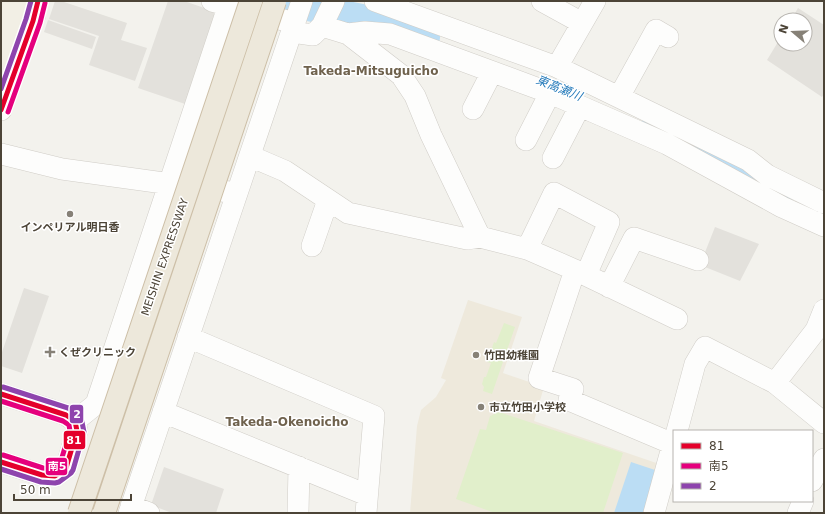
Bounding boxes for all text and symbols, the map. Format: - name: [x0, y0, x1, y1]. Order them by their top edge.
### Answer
- north arrow: [773, 12, 813, 52]
- text: N: [776, 22, 792, 35]
- district label: Takeda-Mitsuguicho: [304, 64, 438, 78]
- water label: 東高瀬川: [534, 73, 586, 104]
- street label: MEISHIN EXPRESSWAY: [139, 196, 191, 317]
- marker: インペリアル明日香: [65, 209, 75, 219]
- place label: インペリアル明日香: [21, 221, 119, 234]
- marker: くぜクリニック: [44, 346, 56, 358]
- place label: くぜクリニック: [59, 346, 136, 359]
- place label: 竹田幼稚園: [484, 349, 539, 362]
- marker: 竹田幼稚園: [471, 350, 481, 360]
- place label: 市立竹田小学校: [489, 401, 566, 414]
- marker: 市立竹田小学校: [476, 402, 486, 412]
- line badge: 2: [69, 404, 84, 424]
- text: 2: [73, 408, 81, 421]
- district label: Takeda-Okenoicho: [226, 415, 349, 429]
- line badge: 81: [63, 430, 86, 450]
- legend: [673, 430, 813, 502]
- text: 81: [66, 434, 82, 447]
- text: 81: [709, 439, 724, 453]
- line badge: 南5: [45, 457, 68, 476]
- text: 南5: [709, 459, 729, 473]
- text: 南5: [48, 460, 66, 473]
- scale bar: [14, 476, 131, 502]
- text: 2: [709, 479, 717, 493]
- text: 50 m: [20, 483, 51, 497]

